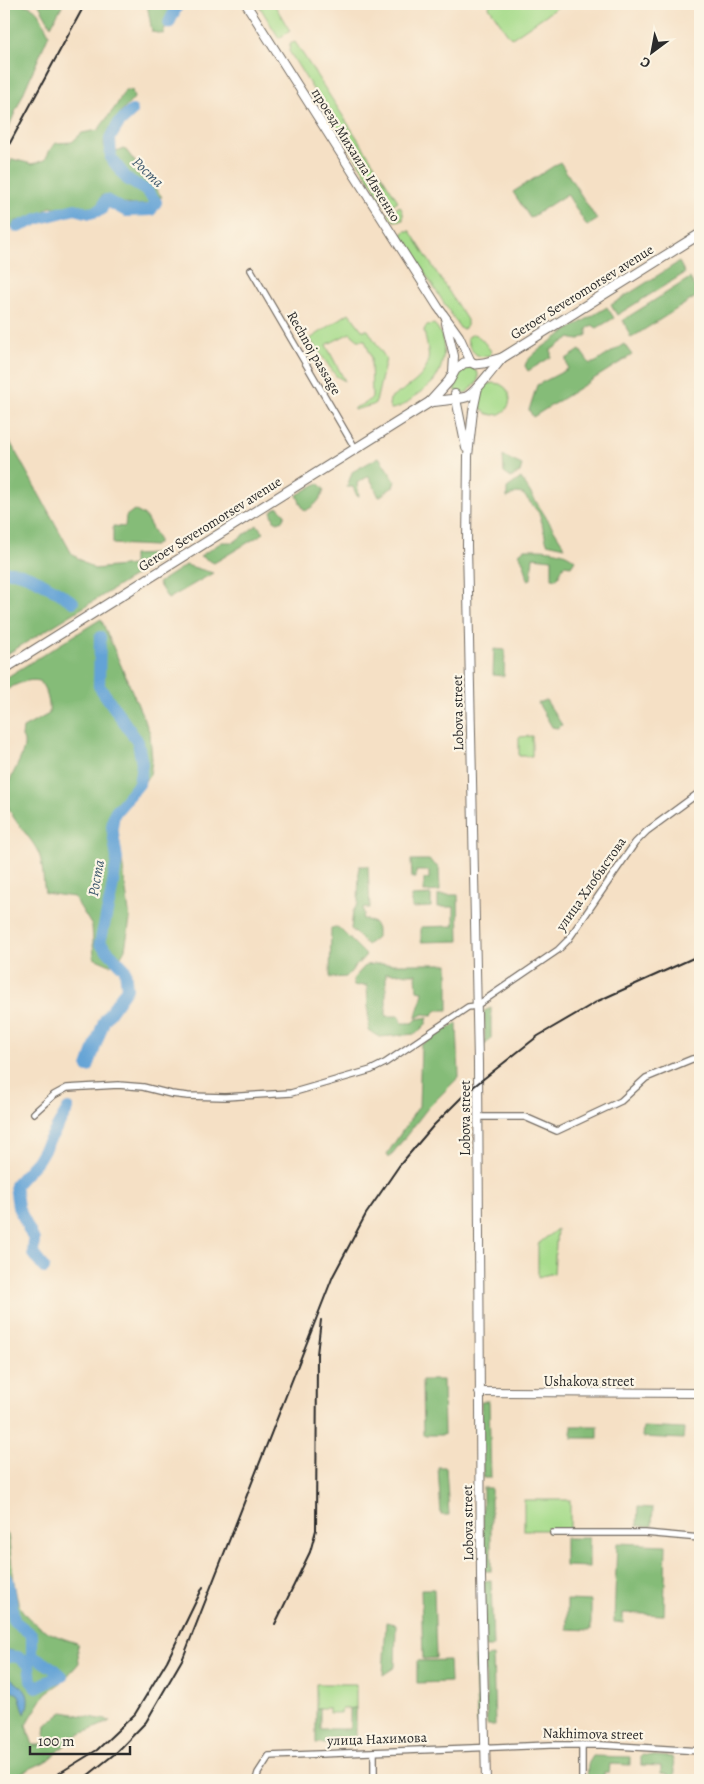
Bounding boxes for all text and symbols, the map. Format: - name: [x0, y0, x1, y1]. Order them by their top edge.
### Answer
- north arrow: [626, 28, 676, 78]
- text: С: [636, 52, 654, 73]
- street label: проезд Михаила Ивченко: [307, 85, 405, 225]
- water label: Роста: [128, 152, 168, 192]
- street label: Geroev Severomorsev avenue: [507, 240, 657, 344]
- street label: Rechnoj passage: [282, 308, 346, 398]
- street label: Geroev Severomorsev avenue: [135, 472, 285, 576]
- street label: Lobova street: [448, 675, 468, 751]
- street label: улица Хлобыстова: [551, 833, 631, 936]
- water label: Роста: [83, 858, 109, 898]
- street label: Lobova street: [456, 1080, 475, 1156]
- street label: Ushakova street: [544, 1372, 635, 1391]
- street label: Lobova street: [458, 1485, 478, 1561]
- scale bar: [30, 1724, 130, 1756]
- street label: Nakhimova street: [542, 1724, 644, 1744]
- street label: улица Нахимова: [326, 1728, 428, 1750]
- text: 100 m: [38, 1731, 75, 1751]

